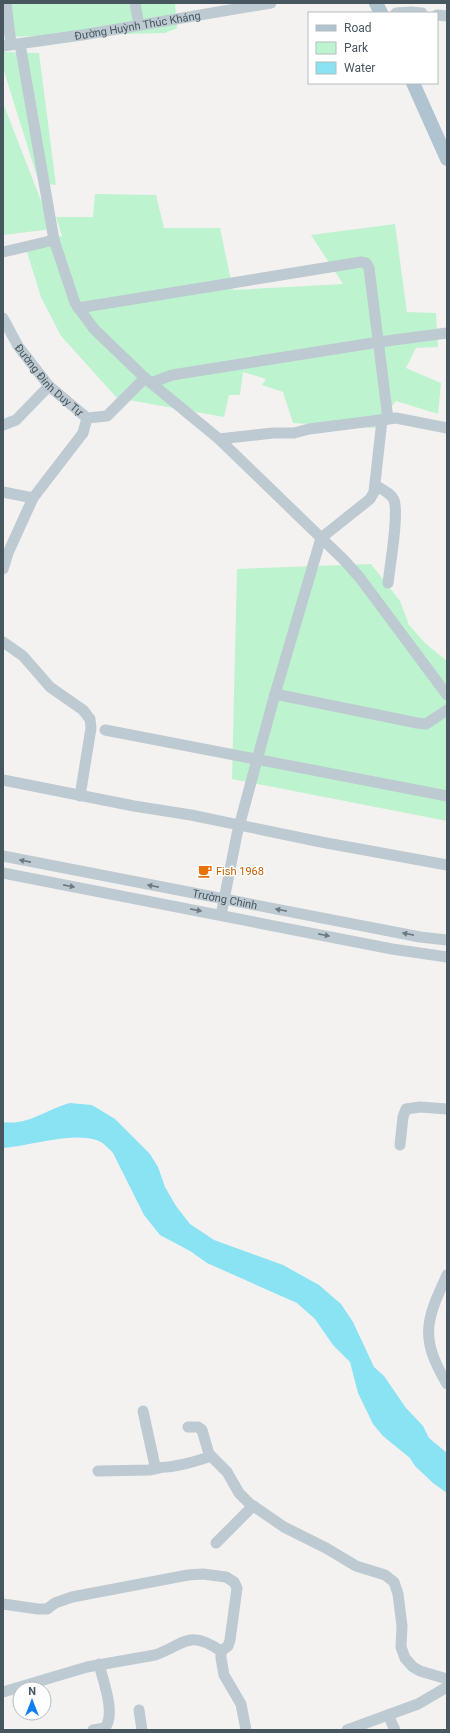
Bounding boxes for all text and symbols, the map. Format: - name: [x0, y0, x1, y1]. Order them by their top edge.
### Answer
- street label: Đường Huỳnh Thúc Kháng: [74, 9, 202, 42]
- legend: [308, 12, 438, 84]
- text: Road: [344, 21, 372, 35]
- text: Park: [344, 41, 369, 55]
- text: Water: [344, 61, 375, 75]
- street label: Đường Đinh Duy Tự: [12, 341, 86, 419]
- one-way arrow: [19, 857, 32, 863]
- cafe icon: Fish 1968: [197, 863, 213, 879]
- place label: Fish 1968: [216, 865, 264, 878]
- one-way arrow: [147, 882, 159, 888]
- one-way arrow: [63, 883, 75, 889]
- street label: Trường Chinh: [191, 886, 259, 912]
- one-way arrow: [275, 907, 287, 913]
- one-way arrow: [190, 908, 203, 914]
- one-way arrow: [402, 931, 415, 937]
- one-way arrow: [318, 933, 330, 939]
- north arrow: [12, 1681, 52, 1721]
- text: N: [28, 1685, 36, 1698]

